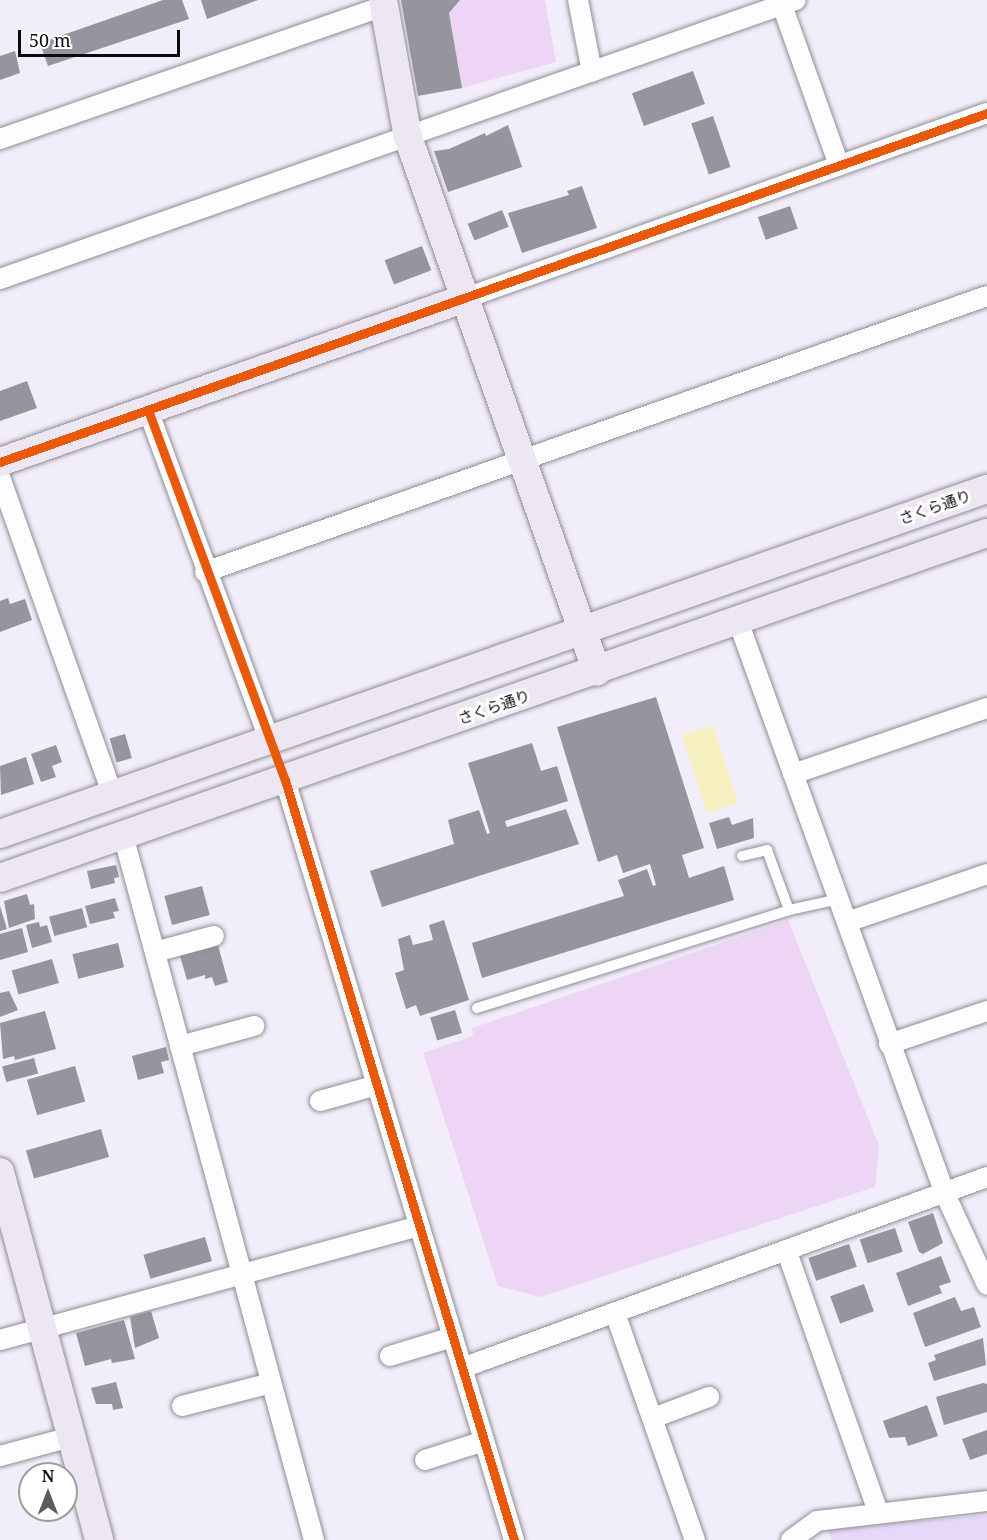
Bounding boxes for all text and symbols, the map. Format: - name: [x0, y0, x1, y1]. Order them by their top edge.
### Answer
- scale bar: [21, 18, 183, 56]
- text: 50 m: [29, 28, 71, 52]
- street label: さくら通り: [897, 486, 973, 528]
- street label: さくら通り: [456, 686, 532, 728]
- north arrow: [18, 1462, 78, 1522]
- text: N: [42, 1465, 54, 1487]

